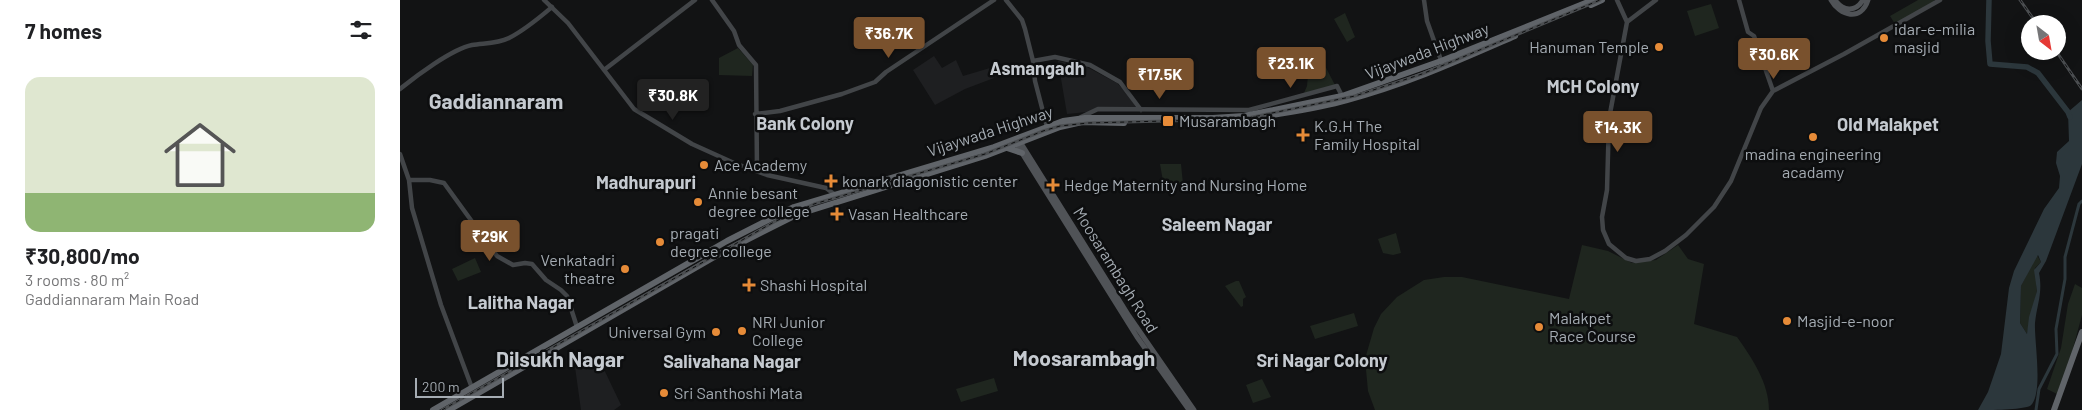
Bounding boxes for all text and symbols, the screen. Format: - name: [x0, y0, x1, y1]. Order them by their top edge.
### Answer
- north arrow: [2021, 15, 2066, 60]
- map controls: [2021, 15, 2066, 60]
- icon: filters: [347, 16, 375, 44]
- pin: ₹36.7K: [848, 17, 930, 59]
- text: 7 homes: [25, 18, 102, 43]
- street label: Vijaywada Highway: [1362, 18, 1492, 83]
- place label: idar-e-milia masjid: [1894, 19, 1975, 56]
- text: ₹36.7K: [865, 23, 913, 42]
- marker: idar-e-milia masjid: [1878, 32, 1890, 44]
- place label: Hanuman Temple: [1529, 37, 1649, 56]
- pin: ₹30.6K: [1733, 38, 1815, 80]
- marker: Hanuman Temple: [1653, 41, 1665, 53]
- text: ₹30.6K: [1749, 44, 1799, 63]
- pin: ₹23.1K: [1250, 46, 1332, 89]
- text: ₹23.1K: [1268, 53, 1314, 72]
- district label: Asmangadh: [989, 57, 1085, 79]
- pin: ₹17.5K: [1119, 58, 1201, 100]
- text: ₹17.5K: [1138, 64, 1182, 83]
- district label: MCH Colony: [1547, 75, 1639, 97]
- pin: ₹30.8K: [632, 78, 714, 121]
- text: ₹30.8K: [648, 85, 698, 104]
- district label: Gaddiannaram: [429, 88, 563, 113]
- street label: Vijaywada Highway: [925, 101, 1056, 160]
- icon: home: [155, 110, 245, 200]
- pin: ₹14.3K: [1577, 110, 1659, 153]
- place label: Musarambagh: [1179, 111, 1276, 130]
- district label: Bank Colony: [756, 112, 854, 134]
- district label: Old Malakpet: [1837, 113, 1939, 135]
- marker: Musarambagh: [1161, 114, 1175, 128]
- place label: K.G.H The Family Hospital: [1314, 116, 1420, 153]
- text: ₹14.3K: [1594, 117, 1642, 136]
- marker: K.G.H The Family Hospital: [1296, 128, 1310, 142]
- marker: madina engineering acadamy: [1807, 131, 1819, 143]
- place label: madina engineering acadamy: [1745, 144, 1881, 181]
- place label: Ace Academy: [714, 155, 808, 174]
- marker: Ace Academy: [698, 159, 710, 171]
- district label: Madhurapuri: [596, 171, 696, 193]
- place label: konark diagonistic center: [842, 171, 1018, 190]
- marker: konark diagonistic center: [824, 174, 838, 188]
- place label: Hedge Maternity and Nursing Home: [1064, 175, 1307, 194]
- marker: Hedge Maternity and Nursing Home: [1046, 178, 1060, 192]
- place label: Annie besant degree college: [708, 183, 810, 220]
- marker: Annie besant degree college: [692, 196, 704, 208]
- street label: Moosarambagh Road: [1070, 203, 1163, 336]
- place label: Vasan Healthcare: [848, 204, 968, 223]
- marker: Vasan Healthcare: [830, 207, 844, 221]
- district label: Saleem Nagar: [1162, 213, 1272, 235]
- pin: ₹29K: [460, 220, 520, 262]
- place label: pragati degree college: [670, 223, 772, 260]
- text: ₹29K: [472, 226, 508, 245]
- marker: pragati degree college: [654, 236, 666, 248]
- text: ₹30,800/mo: [25, 243, 140, 268]
- place label: Venkatadri theatre: [541, 250, 615, 287]
- marker: Venkatadri theatre: [619, 263, 631, 275]
- text: 3 rooms · 80 m²: [25, 270, 129, 289]
- place label: Shashi Hospital: [760, 275, 867, 294]
- marker: Shashi Hospital: [742, 278, 756, 292]
- text: Gaddiannaram Main Road: [25, 289, 199, 308]
- district label: Lalitha Nagar: [468, 291, 574, 313]
- place label: Malakpet Race Course: [1549, 308, 1636, 345]
- place label: Masjid-e-noor: [1797, 311, 1894, 330]
- place label: NRI Junior College: [752, 312, 825, 349]
- marker: Masjid-e-noor: [1781, 315, 1793, 327]
- marker: Malakpet Race Course: [1533, 321, 1545, 333]
- place label: Universal Gym: [608, 322, 706, 341]
- marker: NRI Junior College: [736, 325, 748, 337]
- marker: Universal Gym: [710, 326, 722, 338]
- district label: Moosarambagh: [1013, 345, 1155, 370]
- district label: Dilsukh Nagar: [496, 346, 624, 371]
- district label: Sri Nagar Colony: [1256, 349, 1388, 371]
- district label: Salivahana Nagar: [663, 350, 801, 372]
- scale bar: [415, 375, 504, 398]
- text: 200 m: [422, 378, 460, 395]
- place label: Sri Santhoshi Mata: [674, 383, 803, 402]
- marker: Sri Santhoshi Mata: [658, 387, 670, 399]

